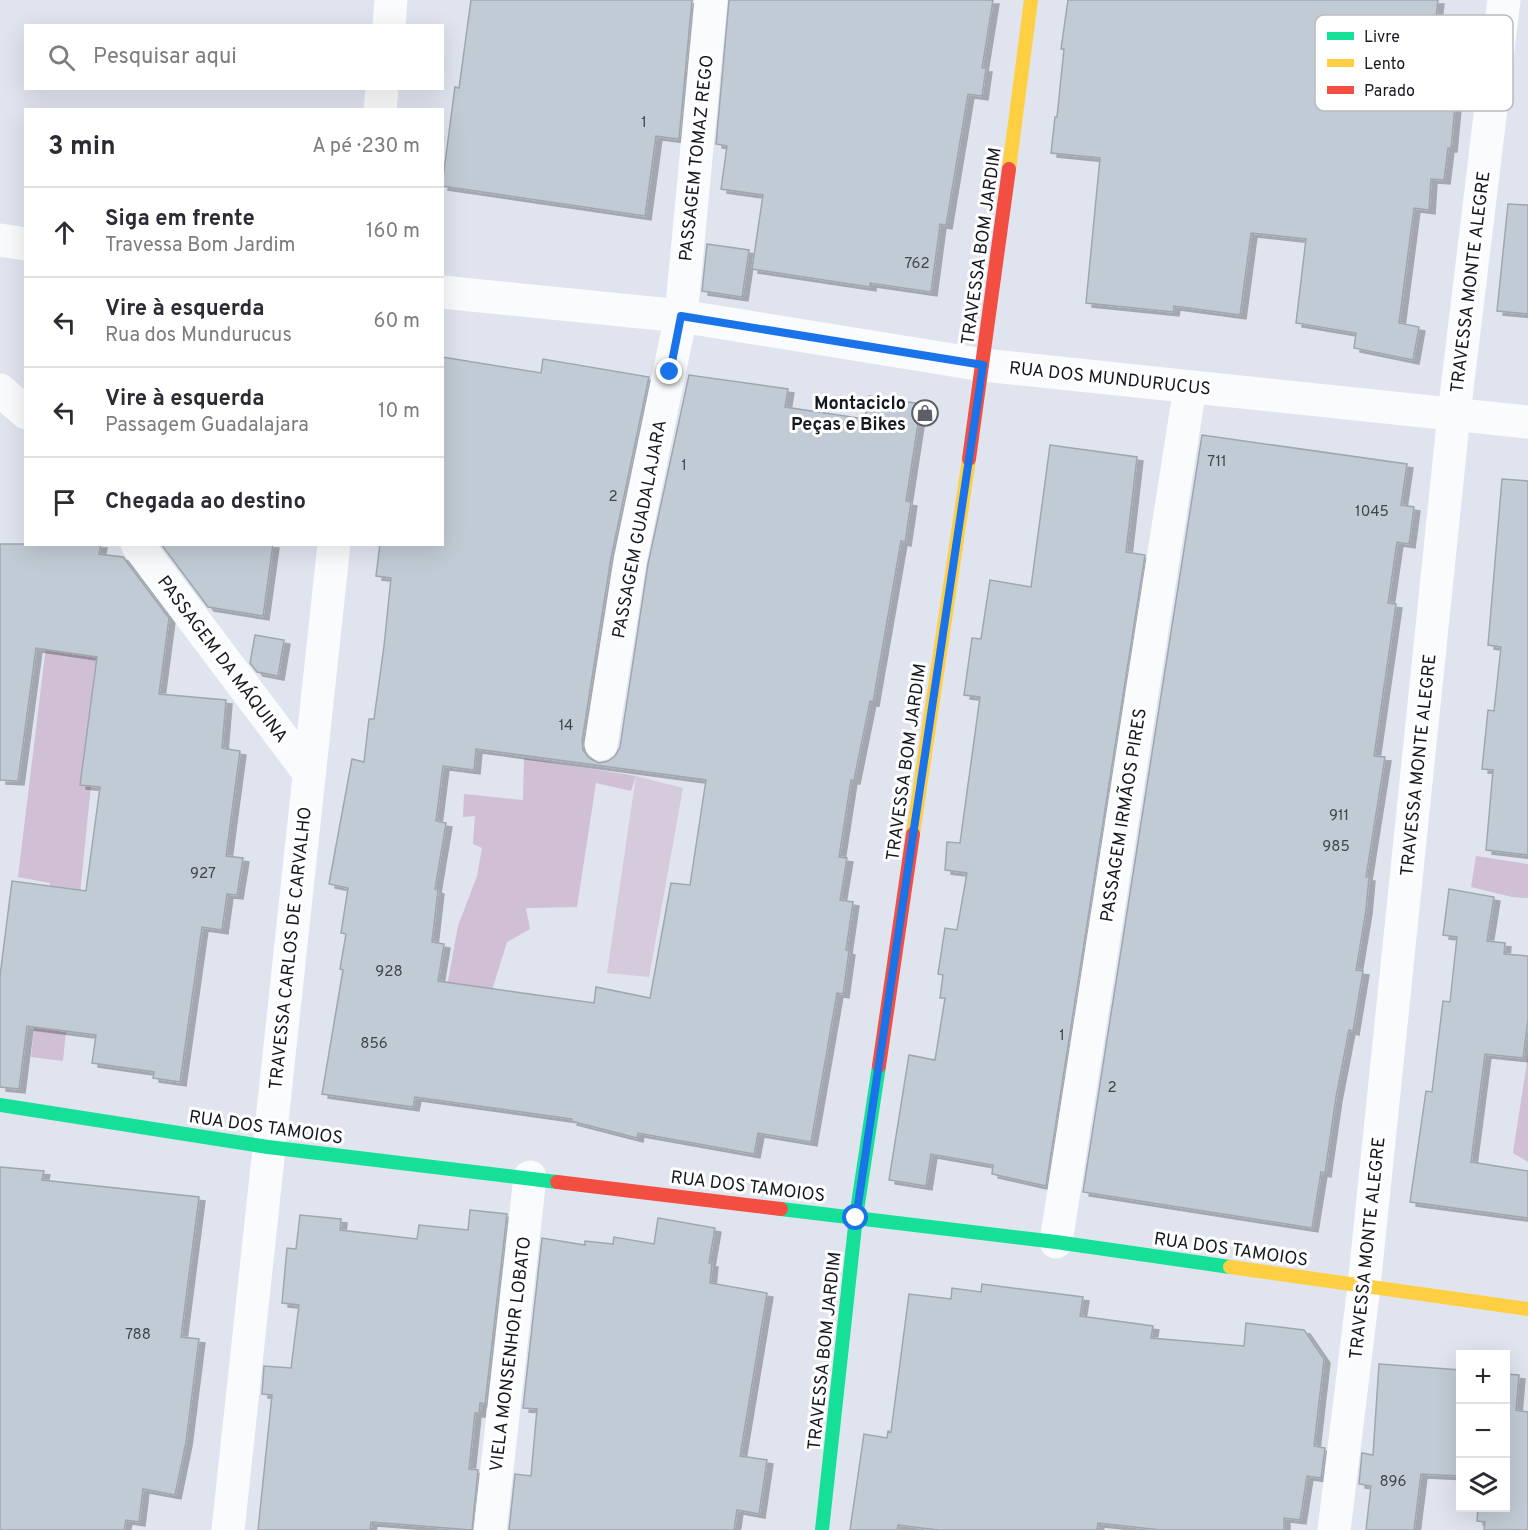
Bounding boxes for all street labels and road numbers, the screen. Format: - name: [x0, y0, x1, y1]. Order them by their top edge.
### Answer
- street label: PASSAGEM TOMAZ REGO: [675, 54, 720, 263]
- street label: TRAVESSA BOM JARDIM: [957, 146, 1008, 347]
- street label: TRAVESSA MONTE ALEGRE: [1446, 170, 1497, 394]
- street label: RUA DOS MUNDURUCUS: [1008, 357, 1212, 402]
- street label: PASSAGEM GUADALAJARA: [608, 418, 673, 641]
- street label: PASSAGEM DA MÁQUINA: [151, 571, 294, 748]
- street label: TRAVESSA MONTE ALEGRE: [1396, 653, 1443, 877]
- street label: TRAVESSA BOM JARDIM: [882, 662, 933, 863]
- street label: PASSAGEM IRMÃOS PIRES: [1094, 706, 1153, 924]
- street label: TRAVESSA CARLOS DE CARVALHO: [265, 806, 318, 1091]
- street label: RUA DOS TAMOIOS: [187, 1106, 344, 1151]
- street label: TRAVESSA MONTE ALEGRE: [1345, 1136, 1392, 1360]
- street label: RUA DOS TAMOIOS: [669, 1167, 826, 1208]
- street label: RUA DOS TAMOIOS: [1152, 1228, 1309, 1273]
- street label: VIELA MONSENHOR LOBATO: [486, 1235, 537, 1473]
- street label: TRAVESSA BOM JARDIM: [804, 1251, 847, 1452]

